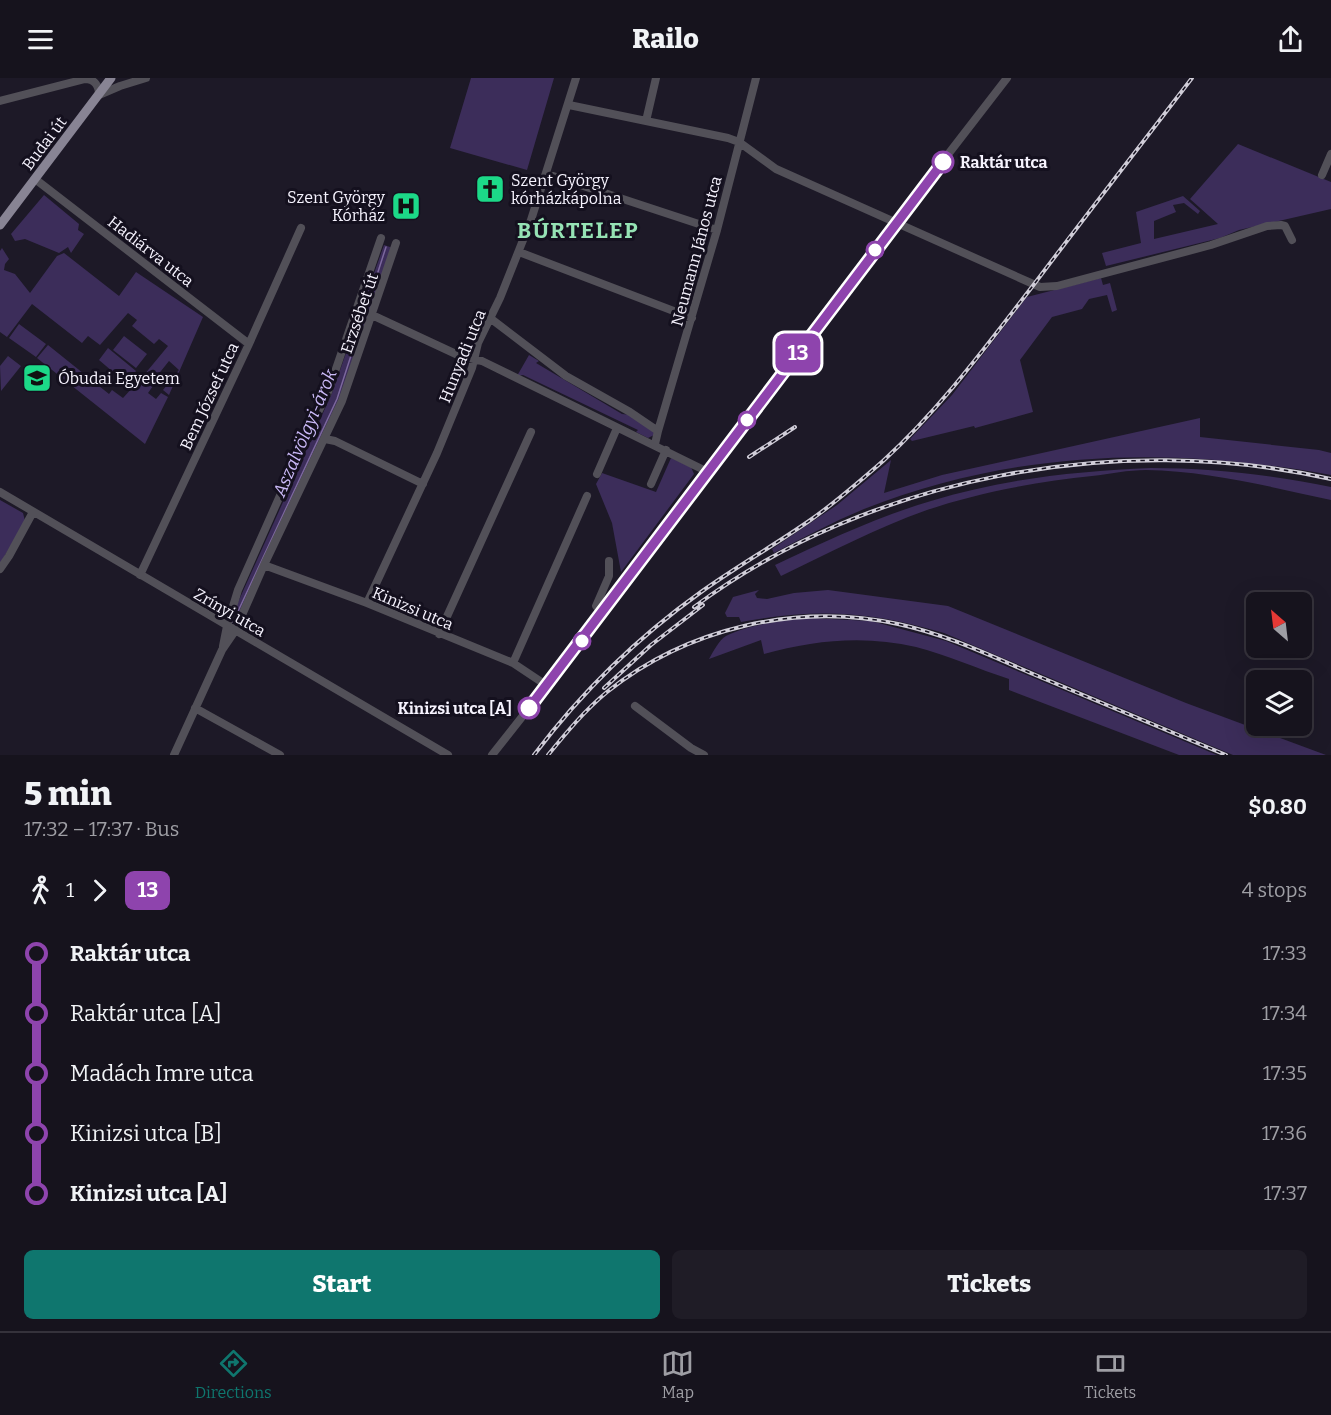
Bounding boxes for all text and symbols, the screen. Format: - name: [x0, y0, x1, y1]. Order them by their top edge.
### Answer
- icon: menu: [24, 23, 57, 56]
- text: Railo: [632, 23, 699, 55]
- icon: share: [1274, 23, 1307, 56]
- street label: Budai út: [18, 113, 71, 174]
- marker: Raktár utca: [932, 151, 954, 173]
- place label: Raktár utca: [960, 153, 1048, 172]
- place label: Szent György kórházkápolna: [511, 171, 622, 208]
- church icon: Szent György kórházkápolna: [474, 173, 506, 205]
- street label: Neumann János utca: [667, 174, 726, 328]
- place label: Szent György Kórház: [287, 188, 386, 225]
- hospital icon: Szent György Kórház: [390, 190, 422, 222]
- street label: Hadiárva utca: [104, 212, 197, 291]
- district label: BÚRTELEP: [517, 217, 639, 244]
- unlabelled marker: [866, 241, 884, 259]
- street label: Erzsébet út: [337, 270, 382, 356]
- street label: Hunyadi utca: [435, 307, 490, 406]
- line badge: 13: [771, 334, 825, 372]
- street label: Bem József utca: [176, 339, 243, 453]
- text: 13: [787, 340, 809, 366]
- school or university icon: Óbudai Egyetem: [21, 362, 53, 394]
- water label: Aszalvölgyi-árok: [268, 366, 342, 501]
- place label: Óbudai Egyetem: [58, 368, 180, 388]
- unlabelled marker: [738, 411, 756, 429]
- street label: Kinizsi utca: [369, 583, 456, 634]
- street label: Zrínyi utca: [191, 584, 269, 641]
- north arrow: [1246, 592, 1312, 658]
- map controls: [1246, 592, 1312, 736]
- unlabelled marker: [573, 632, 591, 650]
- button: layers: [1246, 670, 1312, 736]
- marker: Kinizsi utca [A]: [518, 697, 540, 719]
- place label: Kinizsi utca [A]: [397, 699, 512, 718]
- text: 5 min: [24, 774, 112, 814]
- text: $0.80: [1248, 793, 1307, 820]
- text: 17:32 – 17:37 · Bus: [24, 817, 179, 841]
- icon: walk: [24, 874, 57, 907]
- icon: forward: [83, 874, 116, 907]
- text: 13: [137, 877, 158, 903]
- text: 1: [66, 878, 74, 902]
- text: 4 stops: [1242, 878, 1307, 902]
- text: Raktár utca: [70, 940, 190, 967]
- text: 17:33: [1262, 941, 1307, 965]
- text: Raktár utca [A]: [70, 1000, 222, 1027]
- text: 17:34: [1262, 1001, 1307, 1025]
- text: Madách Imre utca: [70, 1060, 254, 1087]
- text: 17:35: [1263, 1061, 1307, 1085]
- text: Kinizsi utca [B]: [70, 1120, 222, 1147]
- text: 17:36: [1262, 1121, 1307, 1145]
- text: Kinizsi utca [A]: [70, 1180, 228, 1207]
- text: 17:37: [1263, 1181, 1307, 1205]
- button: Start: [24, 1250, 660, 1319]
- button: Tickets: [672, 1250, 1307, 1319]
- tab: Directions: [195, 1347, 272, 1402]
- tab: Map: [661, 1347, 694, 1402]
- tab: Tickets: [1084, 1347, 1136, 1402]

